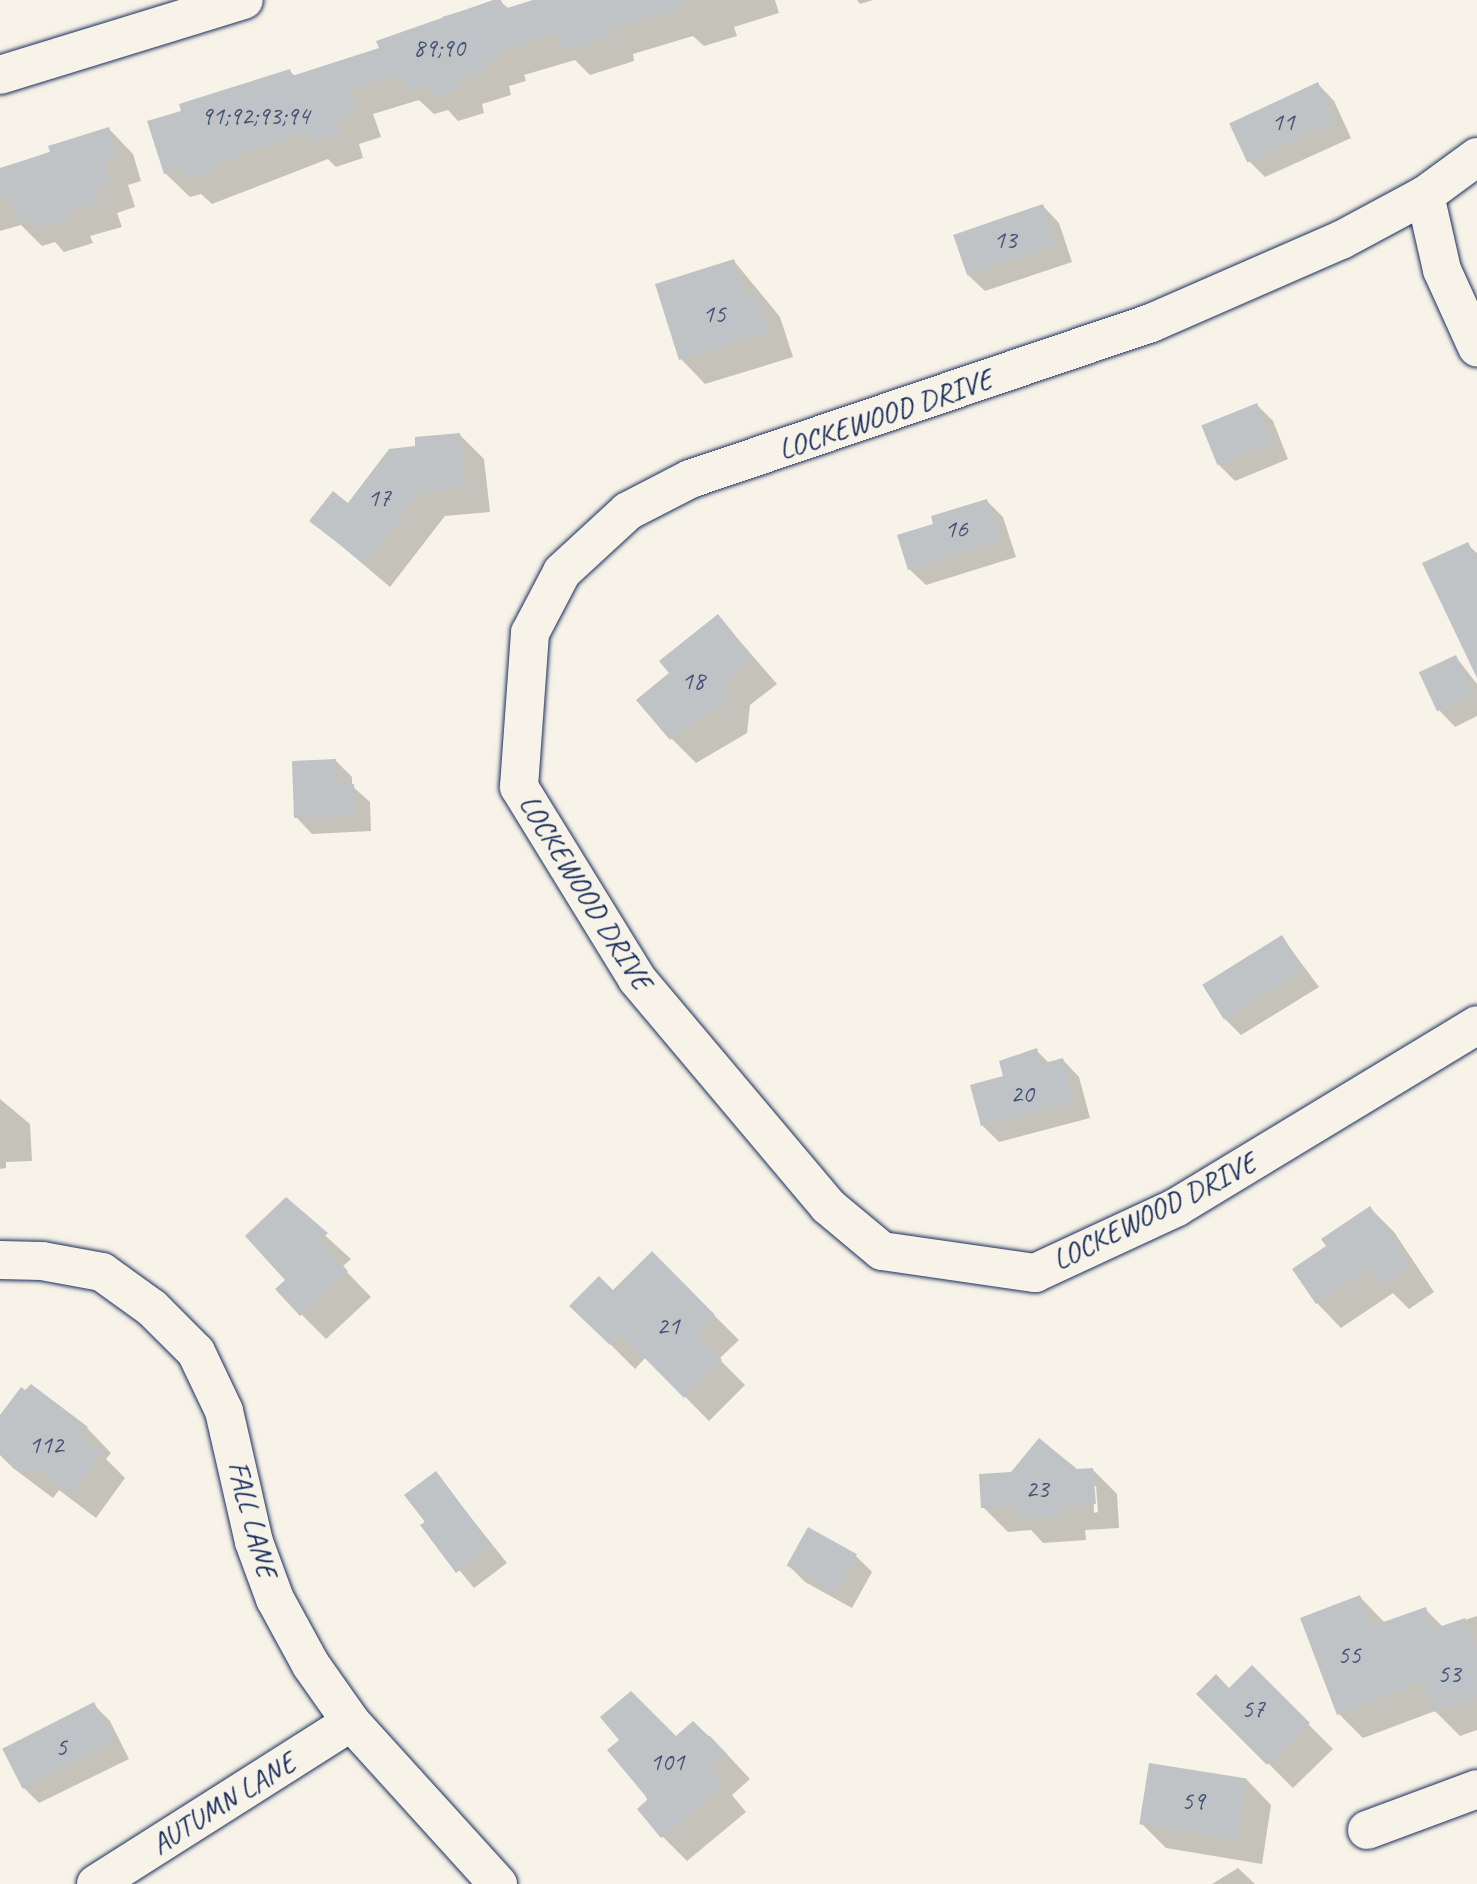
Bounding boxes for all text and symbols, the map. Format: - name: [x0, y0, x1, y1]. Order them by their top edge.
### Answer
- house number: 89;90: [413, 32, 465, 64]
- house number: 91;92;93;94: [200, 100, 310, 132]
- house number: 11: [1271, 106, 1295, 138]
- house number: 13: [993, 224, 1017, 256]
- house number: 15: [702, 298, 726, 330]
- street label: LOCKEWOOD DRIVE: [774, 361, 996, 467]
- house number: 17: [367, 482, 391, 514]
- house number: 16: [944, 513, 968, 545]
- house number: 18: [681, 665, 705, 697]
- street label: LOCKEWOOD DRIVE: [512, 788, 660, 996]
- house number: 20: [1010, 1078, 1034, 1110]
- street label: LOCKEWOOD DRIVE: [1047, 1144, 1261, 1278]
- house number: 21: [656, 1310, 680, 1342]
- house number: 112: [28, 1429, 64, 1461]
- street label: FALL LANE: [220, 1457, 286, 1581]
- house number: 23: [1025, 1473, 1049, 1505]
- house number: 55: [1337, 1639, 1361, 1671]
- house number: 53: [1437, 1658, 1461, 1690]
- house number: 57: [1241, 1693, 1265, 1725]
- house number: 5: [55, 1731, 67, 1763]
- street label: AUTUMN LANE: [144, 1744, 302, 1862]
- house number: 101: [649, 1746, 685, 1778]
- house number: 59: [1181, 1785, 1205, 1817]

